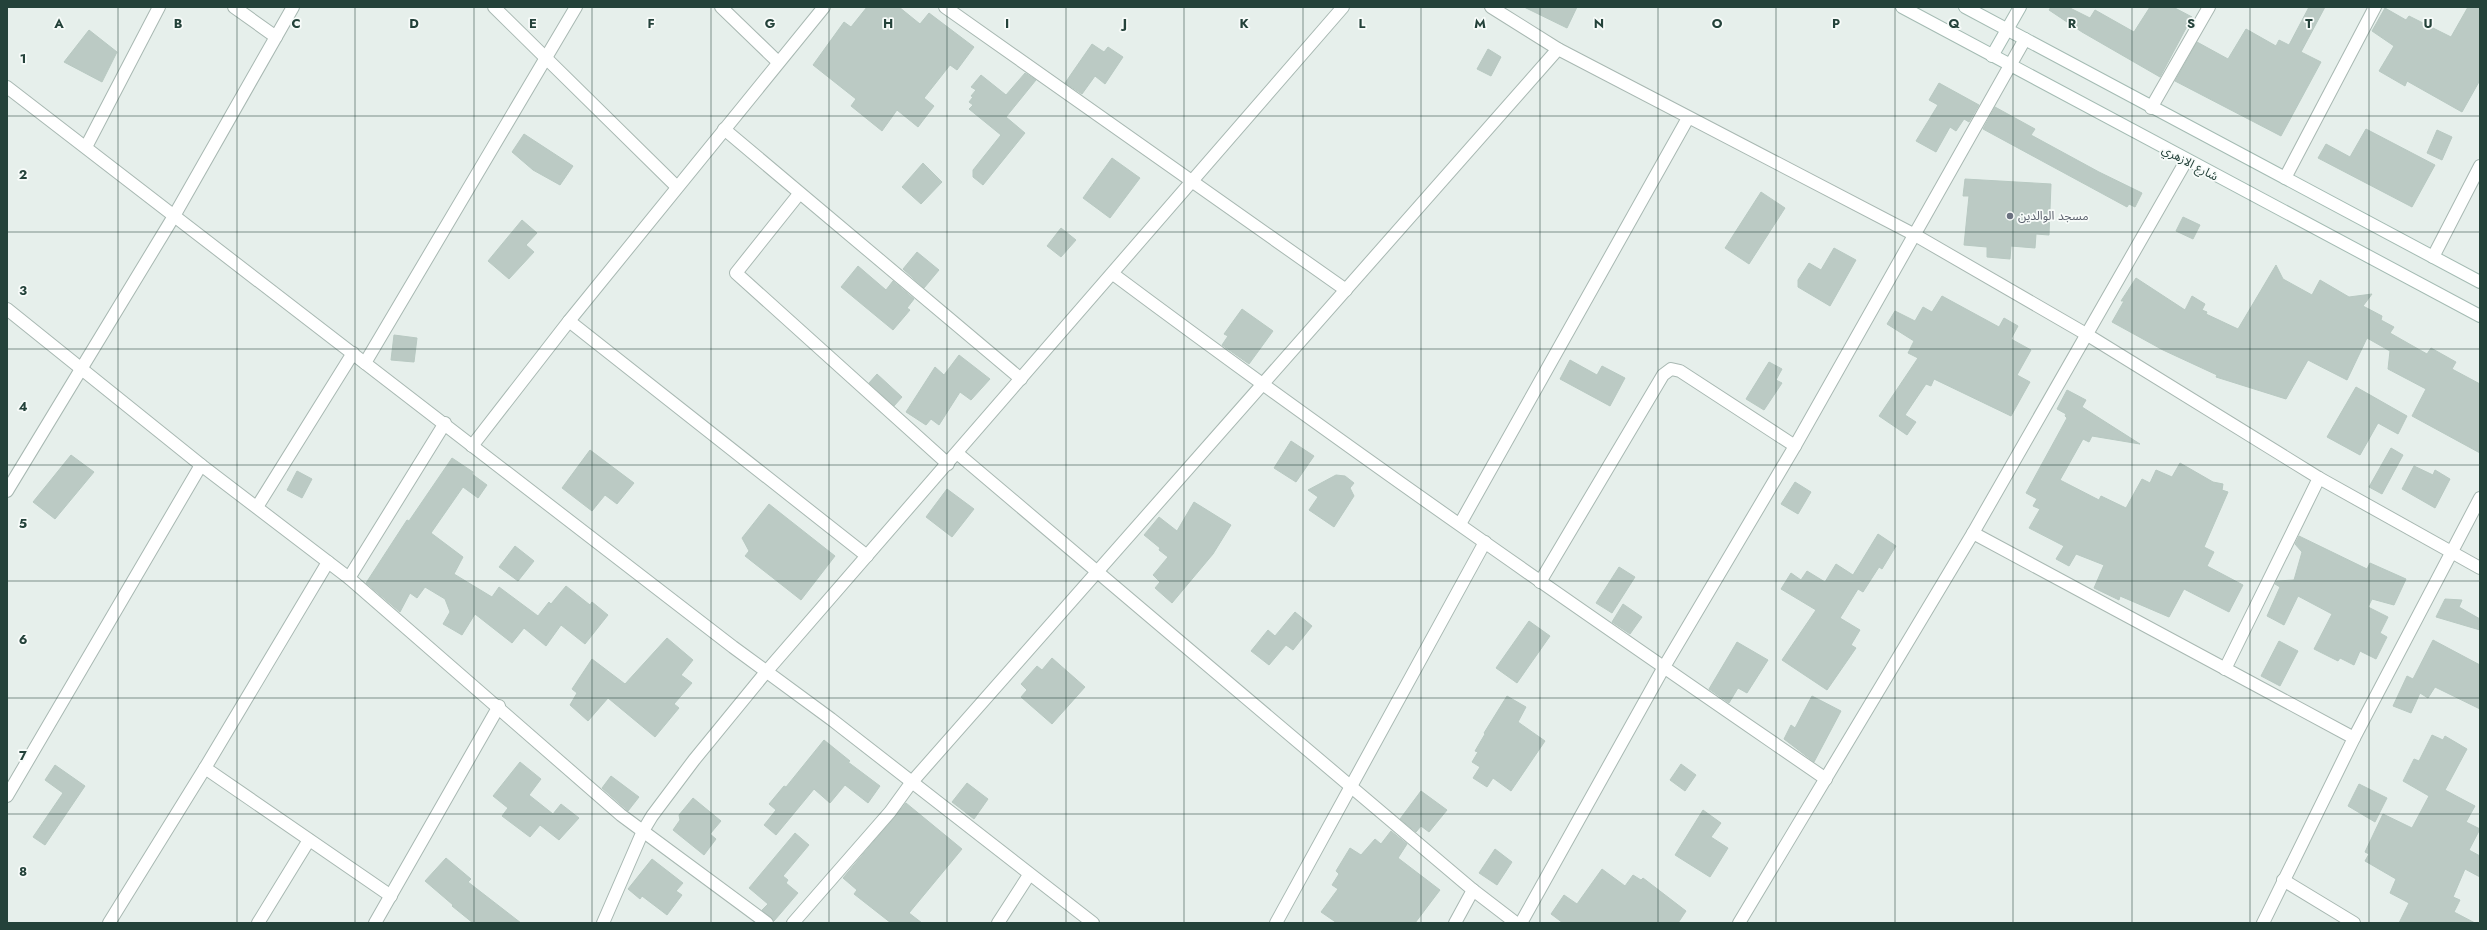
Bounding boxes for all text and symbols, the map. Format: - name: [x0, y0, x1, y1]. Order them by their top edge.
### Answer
- text: A: [53, 14, 64, 33]
- text: B: [174, 14, 183, 33]
- text: C: [291, 14, 301, 33]
- text: D: [409, 14, 419, 33]
- text: E: [529, 14, 537, 33]
- text: F: [647, 14, 655, 33]
- text: G: [765, 14, 776, 33]
- text: H: [883, 14, 893, 33]
- text: I: [1005, 14, 1009, 33]
- text: J: [1120, 14, 1127, 33]
- text: K: [1239, 14, 1249, 33]
- text: L: [1359, 14, 1366, 33]
- text: M: [1474, 14, 1486, 33]
- text: N: [1594, 14, 1604, 33]
- text: O: [1712, 14, 1723, 33]
- text: P: [1832, 14, 1840, 33]
- text: Q: [1948, 14, 1960, 33]
- text: R: [2068, 14, 2077, 33]
- text: S: [2187, 14, 2195, 33]
- text: T: [2305, 14, 2313, 33]
- text: U: [2423, 14, 2433, 33]
- text: 1: [20, 49, 26, 68]
- street label: شارع الازهري: [2158, 141, 2221, 186]
- text: 2: [19, 165, 27, 184]
- place label: مسجد الوالدين: [2018, 207, 2088, 225]
- marker: مسجد الوالدين: [2005, 211, 2015, 221]
- text: 3: [19, 281, 27, 300]
- text: 4: [18, 397, 28, 416]
- text: 5: [19, 514, 27, 533]
- text: 6: [19, 630, 28, 649]
- text: 7: [19, 746, 27, 765]
- text: 8: [19, 862, 27, 881]

